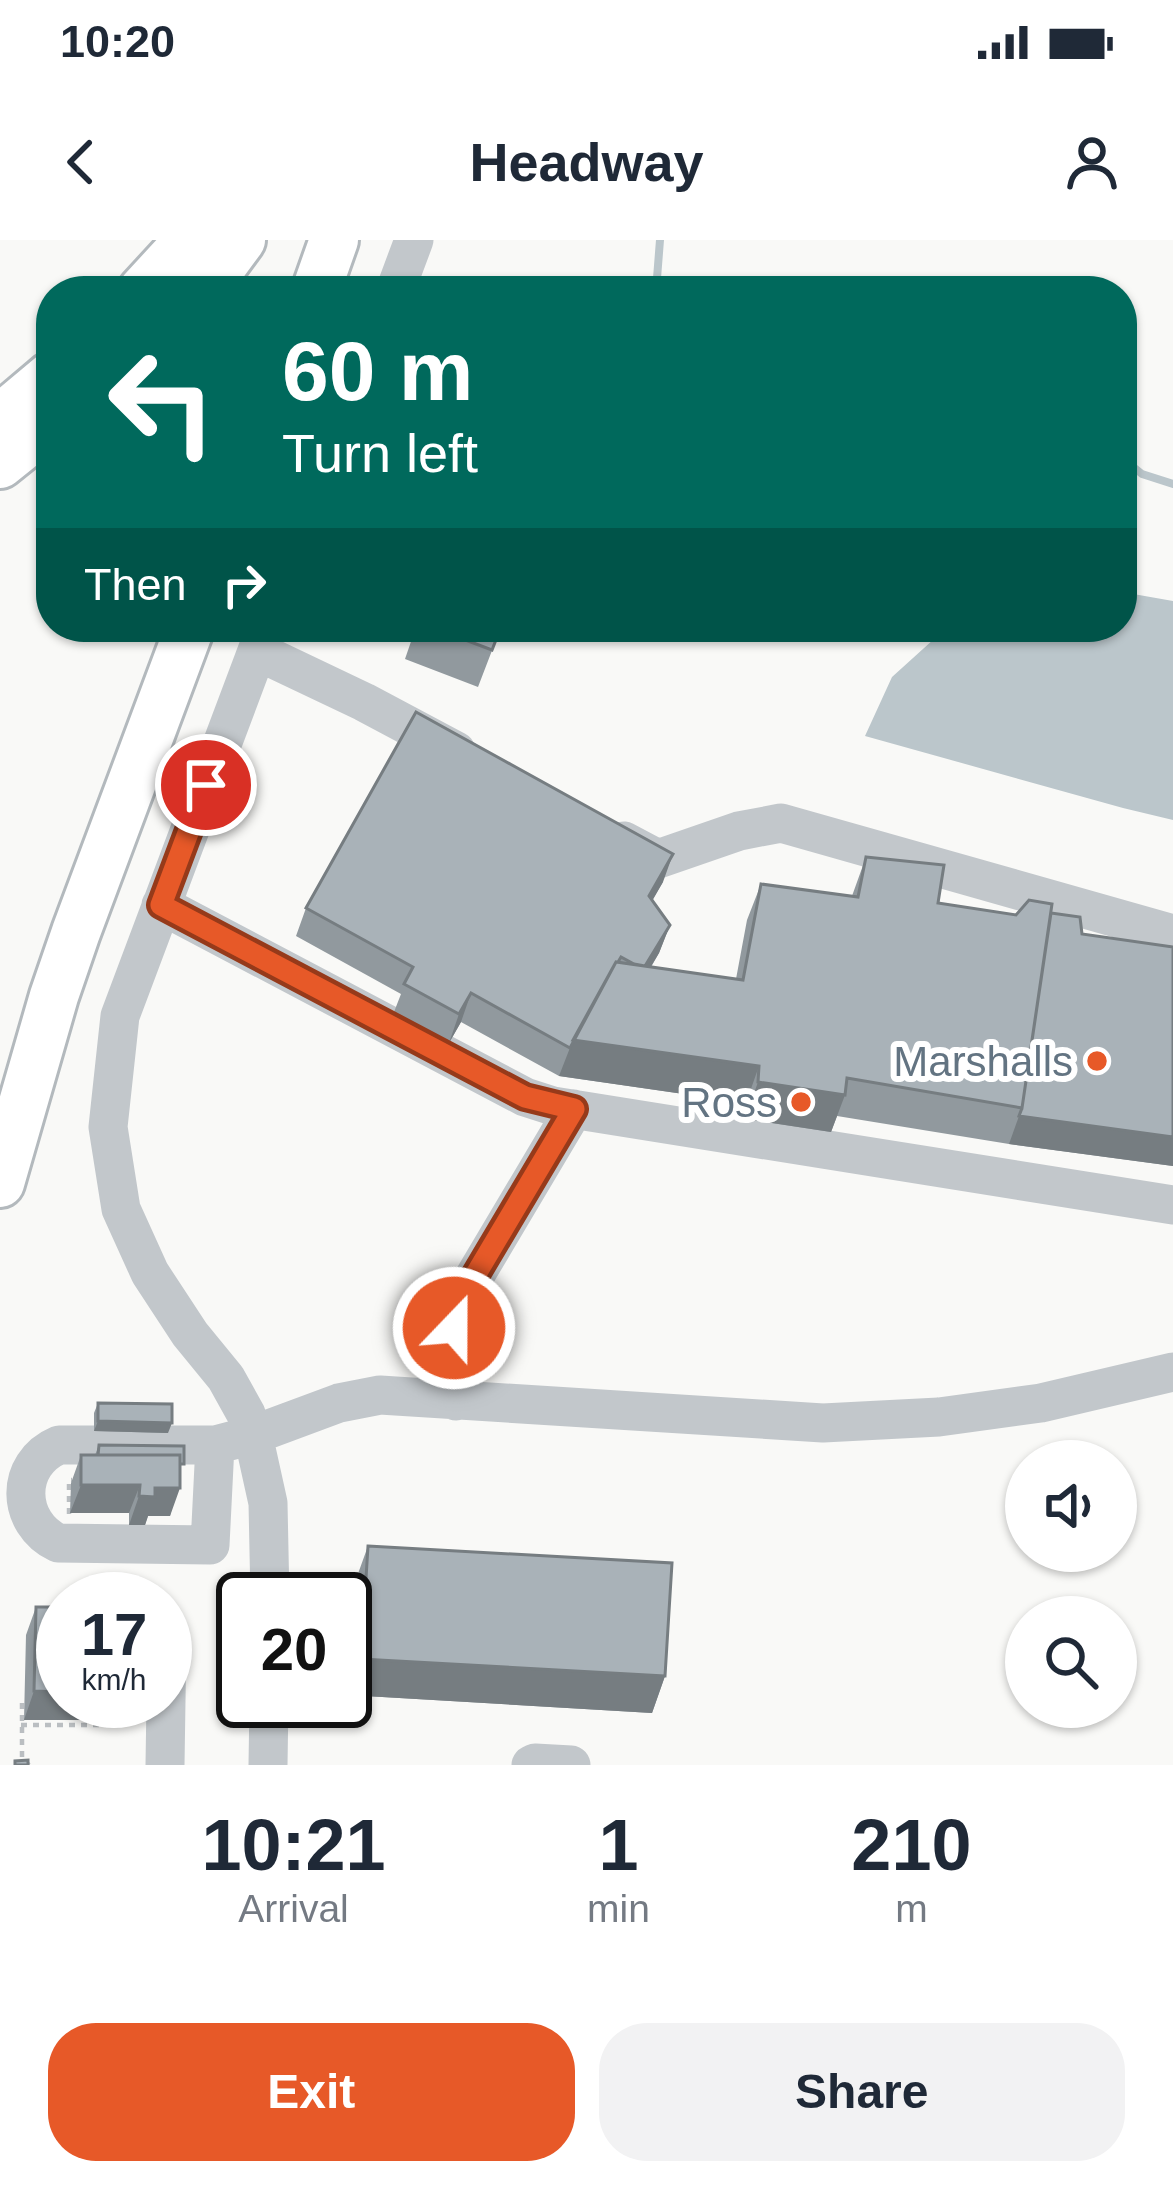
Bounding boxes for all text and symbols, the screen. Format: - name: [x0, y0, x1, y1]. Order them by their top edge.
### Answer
- text: 10:20: [60, 16, 175, 67]
- icon: back: [48, 129, 114, 195]
- icon: person: [1059, 129, 1125, 195]
- text: Headway: [469, 132, 704, 192]
- icon: left: [84, 324, 240, 480]
- text: 60 m: [282, 324, 473, 418]
- text: Turn left: [282, 423, 478, 483]
- icon: right: [211, 552, 277, 618]
- text: Then: [84, 559, 187, 610]
- pin: [155, 734, 257, 836]
- icon: arrive: [173, 752, 239, 818]
- place label: Marshalls: [893, 1038, 1073, 1085]
- marker: Marshalls: [1084, 1048, 1110, 1074]
- place label: Ross: [681, 1079, 777, 1126]
- marker: Ross: [788, 1089, 814, 1115]
- position arrow: [391, 1265, 517, 1391]
- map controls: [1005, 1440, 1137, 1728]
- button: sound: [1005, 1440, 1137, 1572]
- speed limit sign: 20: [216, 1572, 372, 1728]
- button: search: [1005, 1596, 1137, 1728]
- text: 17: [81, 1601, 147, 1668]
- text: km/h: [81, 1663, 147, 1696]
- text: 10:21: [201, 1805, 386, 1885]
- text: 1: [598, 1805, 639, 1885]
- text: 210: [851, 1805, 972, 1885]
- text: Arrival: [238, 1887, 349, 1930]
- text: min: [587, 1887, 650, 1930]
- text: m: [895, 1887, 928, 1930]
- button: Exit: [48, 2023, 575, 2161]
- button: Share: [599, 2023, 1125, 2161]

